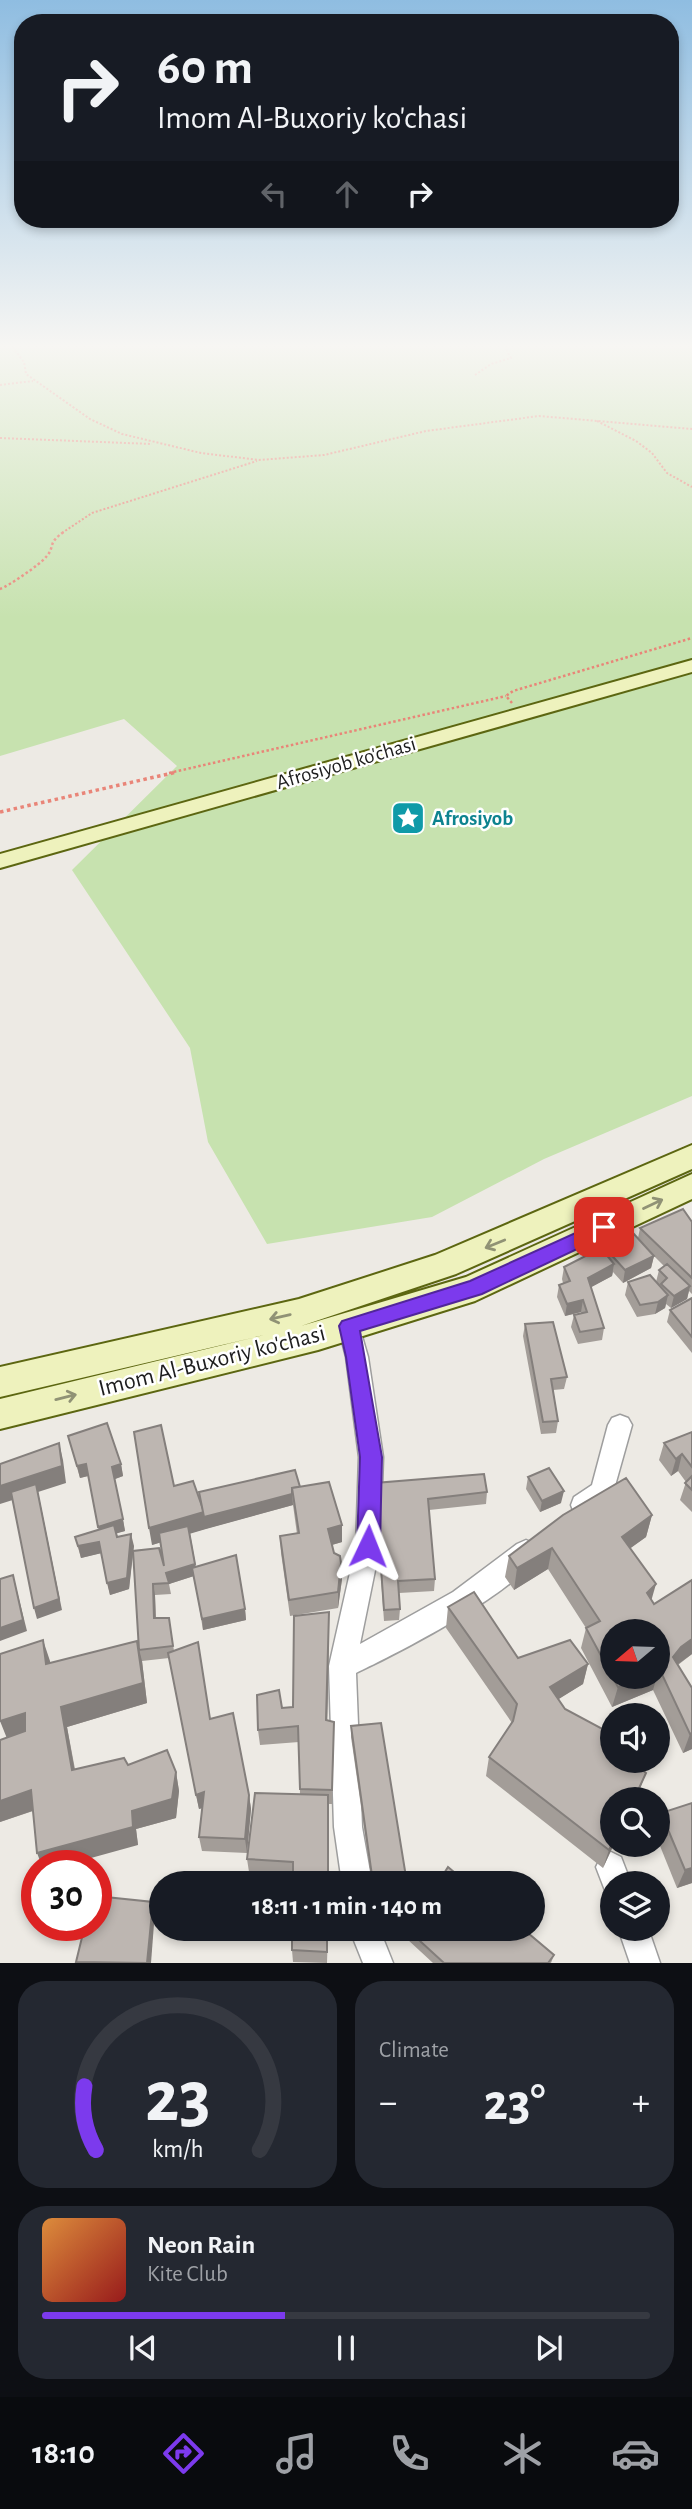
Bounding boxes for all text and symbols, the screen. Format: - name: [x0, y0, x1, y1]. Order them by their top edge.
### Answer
- icon: right: [42, 42, 133, 133]
- text: 60 m: [157, 44, 253, 93]
- text: Imom Al-Buxoriy ko'chasi: [157, 102, 467, 134]
- icon: left: [255, 175, 293, 213]
- icon: ahead: [328, 175, 366, 213]
- icon: right: [401, 175, 439, 213]
- street label: Afrosiyob ko'chasi: [274, 733, 418, 793]
- place icon: Afrosiyob: [389, 799, 427, 837]
- place label: Afrosiyob: [432, 808, 513, 829]
- pin: [574, 1197, 634, 1257]
- one-way arrow: [642, 1197, 663, 1210]
- icon: arrive: [585, 1208, 623, 1246]
- one-way arrow: [485, 1238, 507, 1251]
- one-way arrow: [269, 1311, 292, 1325]
- street label: Imom Al-Buxoriy ko'chasi: [96, 1321, 328, 1401]
- one-way arrow: [54, 1390, 77, 1403]
- position arrow: [331, 1509, 405, 1583]
- north arrow: [600, 1619, 670, 1689]
- map controls: [600, 1619, 670, 1941]
- button: sound: [600, 1703, 670, 1773]
- button: search: [600, 1787, 670, 1857]
- speed limit sign: 30: [21, 1850, 112, 1941]
- button: layers: [600, 1871, 670, 1941]
- text: 18:11 · 1 min · 140 m: [252, 1893, 442, 1919]
- text: Climate: [379, 2039, 449, 2062]
- text: 23: [145, 2063, 210, 2136]
- text: 23°: [483, 2077, 546, 2129]
- text: −: [379, 2084, 397, 2122]
- text: +: [632, 2084, 650, 2122]
- text: km/h: [152, 2137, 203, 2162]
- text: Neon Rain: [147, 2232, 255, 2258]
- text: Kite Club: [147, 2263, 228, 2286]
- icon: previous: [124, 2329, 162, 2367]
- icon: pause: [327, 2329, 365, 2367]
- icon: next: [530, 2329, 568, 2367]
- icon: directions: [159, 2429, 208, 2478]
- icon: music: [272, 2429, 321, 2478]
- icon: phone: [385, 2429, 434, 2478]
- icon: climate: [498, 2429, 547, 2478]
- icon: car: [611, 2429, 660, 2478]
- text: 18:10: [32, 2437, 95, 2469]

